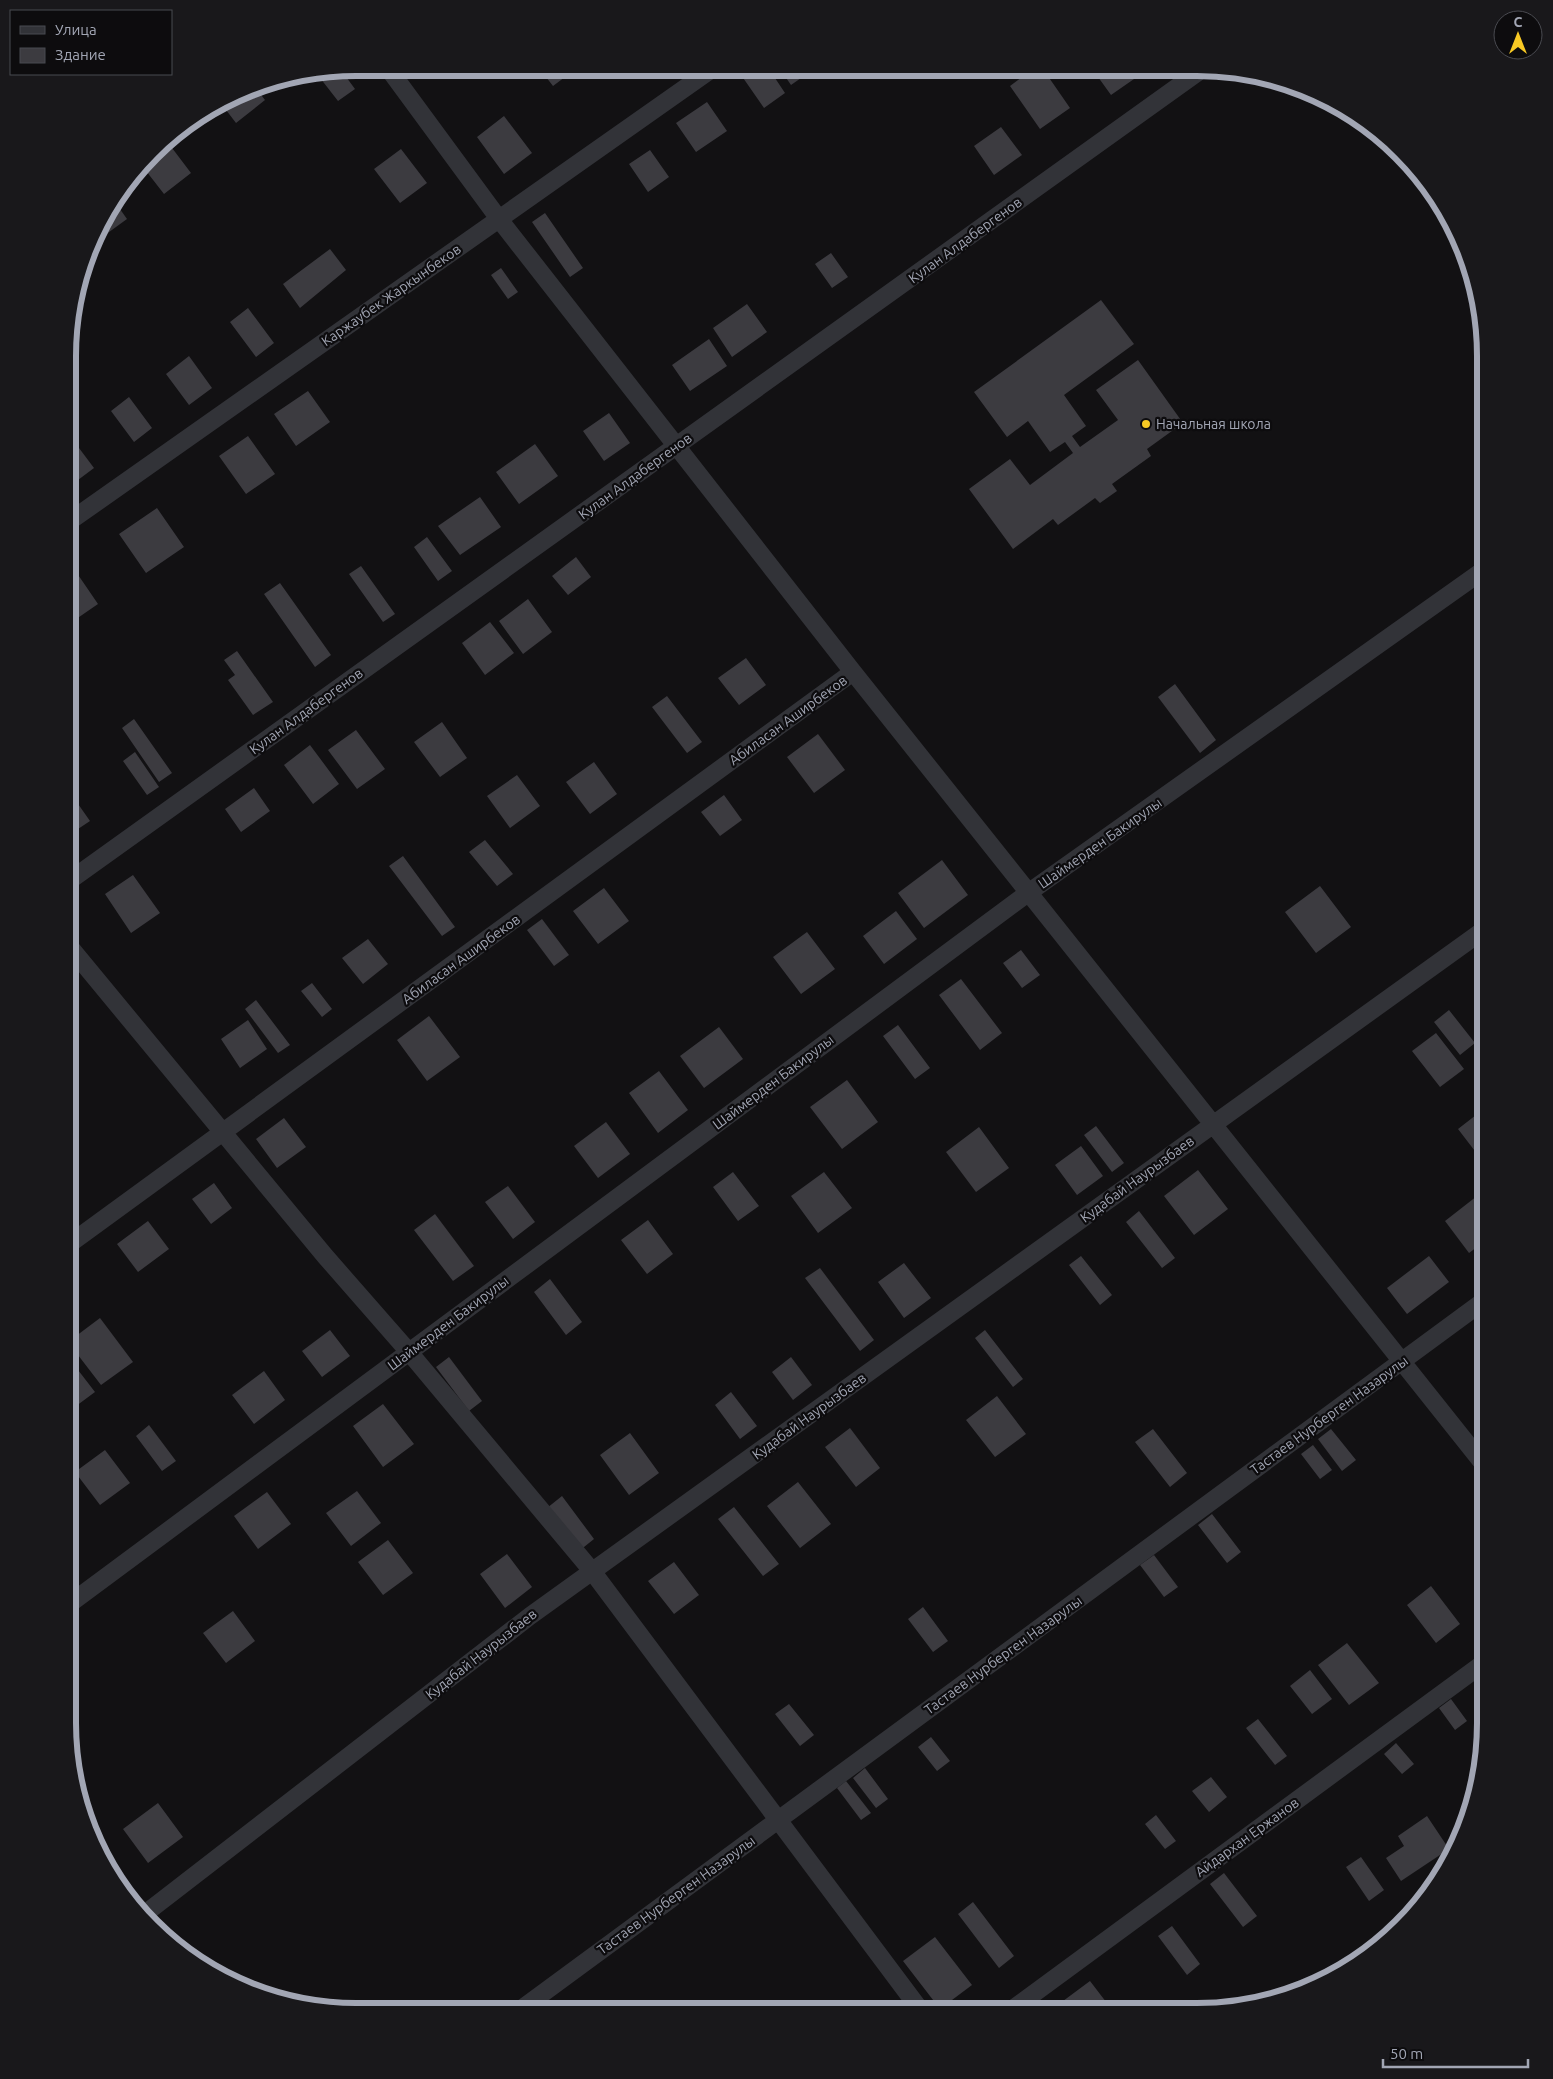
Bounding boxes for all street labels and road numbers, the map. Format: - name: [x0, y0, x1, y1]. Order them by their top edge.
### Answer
- street label: Кулан Алдабергенов: [905, 194, 1025, 286]
- street label: Каржаубек Жаркынбеков: [318, 241, 464, 349]
- street label: Кулан Алдабергенов: [575, 430, 695, 522]
- street label: Кулан Алдабергенов: [246, 665, 366, 757]
- street label: Абиласан Аширбеков: [726, 672, 850, 768]
- street label: Шаймерден Бакирулы: [1035, 794, 1165, 892]
- street label: Абиласан Аширбеков: [399, 911, 523, 1007]
- street label: Шаймерден Бакирулы: [709, 1031, 837, 1133]
- street label: Кудабай Наурызбаев: [1077, 1132, 1197, 1226]
- street label: Шаймерден Бакирулы: [384, 1272, 512, 1374]
- street label: Тастаев Нурберген Назарулы: [1247, 1352, 1411, 1478]
- street label: Кудабай Наурызбаев: [749, 1369, 869, 1463]
- street label: Тастаев Нурберген Назарулы: [921, 1592, 1085, 1718]
- street label: Кудабай Наурызбаев: [422, 1606, 540, 1702]
- street label: Айдархан Ержанов: [1192, 1794, 1302, 1880]
- street label: Тастаев Нурберген Назарулы: [594, 1832, 758, 1958]

